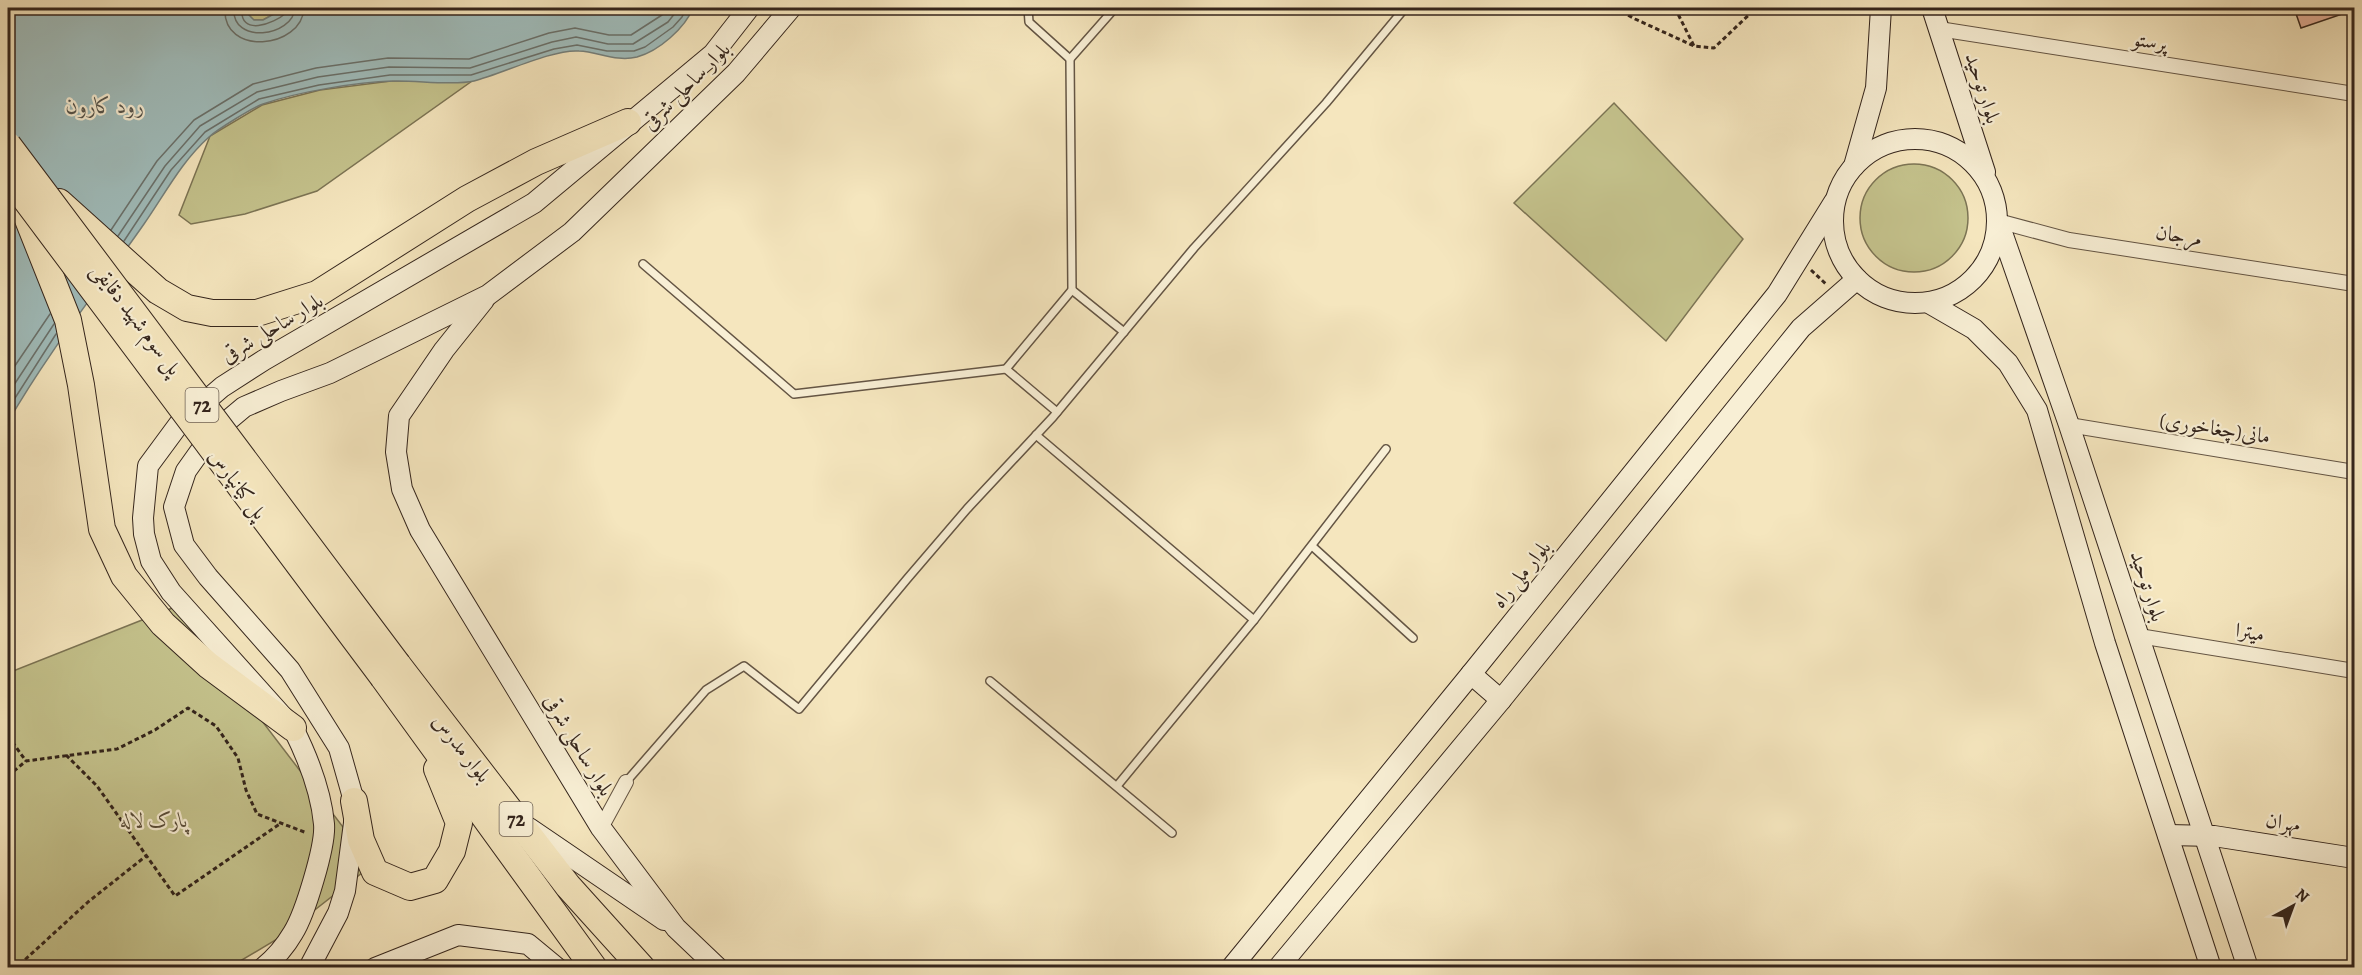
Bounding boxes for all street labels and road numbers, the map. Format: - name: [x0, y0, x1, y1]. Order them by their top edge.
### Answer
- street label: پرستو: [2129, 24, 2171, 58]
- street label: بلوار ساحلی شرقی: [636, 36, 738, 138]
- street label: بلوار توحید: [1958, 49, 2008, 127]
- street label: مرجان: [2154, 218, 2204, 253]
- street label: پل سوم شهید دقایقی: [82, 257, 189, 384]
- street label: بلوار ساحلی شرقی: [216, 287, 329, 371]
- road number: 72: [186, 388, 218, 422]
- street label: مانی(چغاخوری): [2158, 405, 2272, 451]
- street label: پل کیانپارس: [201, 443, 274, 526]
- street label: بلوار ملی راه: [1485, 534, 1559, 615]
- street label: بلوار توحید: [2123, 547, 2173, 625]
- street label: میترا: [2233, 616, 2267, 648]
- street label: بلوار ساحلی شرقی: [536, 689, 620, 802]
- street label: بلوار مدرس: [426, 708, 498, 788]
- road number: 72: [500, 802, 532, 836]
- street label: مهران: [2264, 805, 2302, 839]

